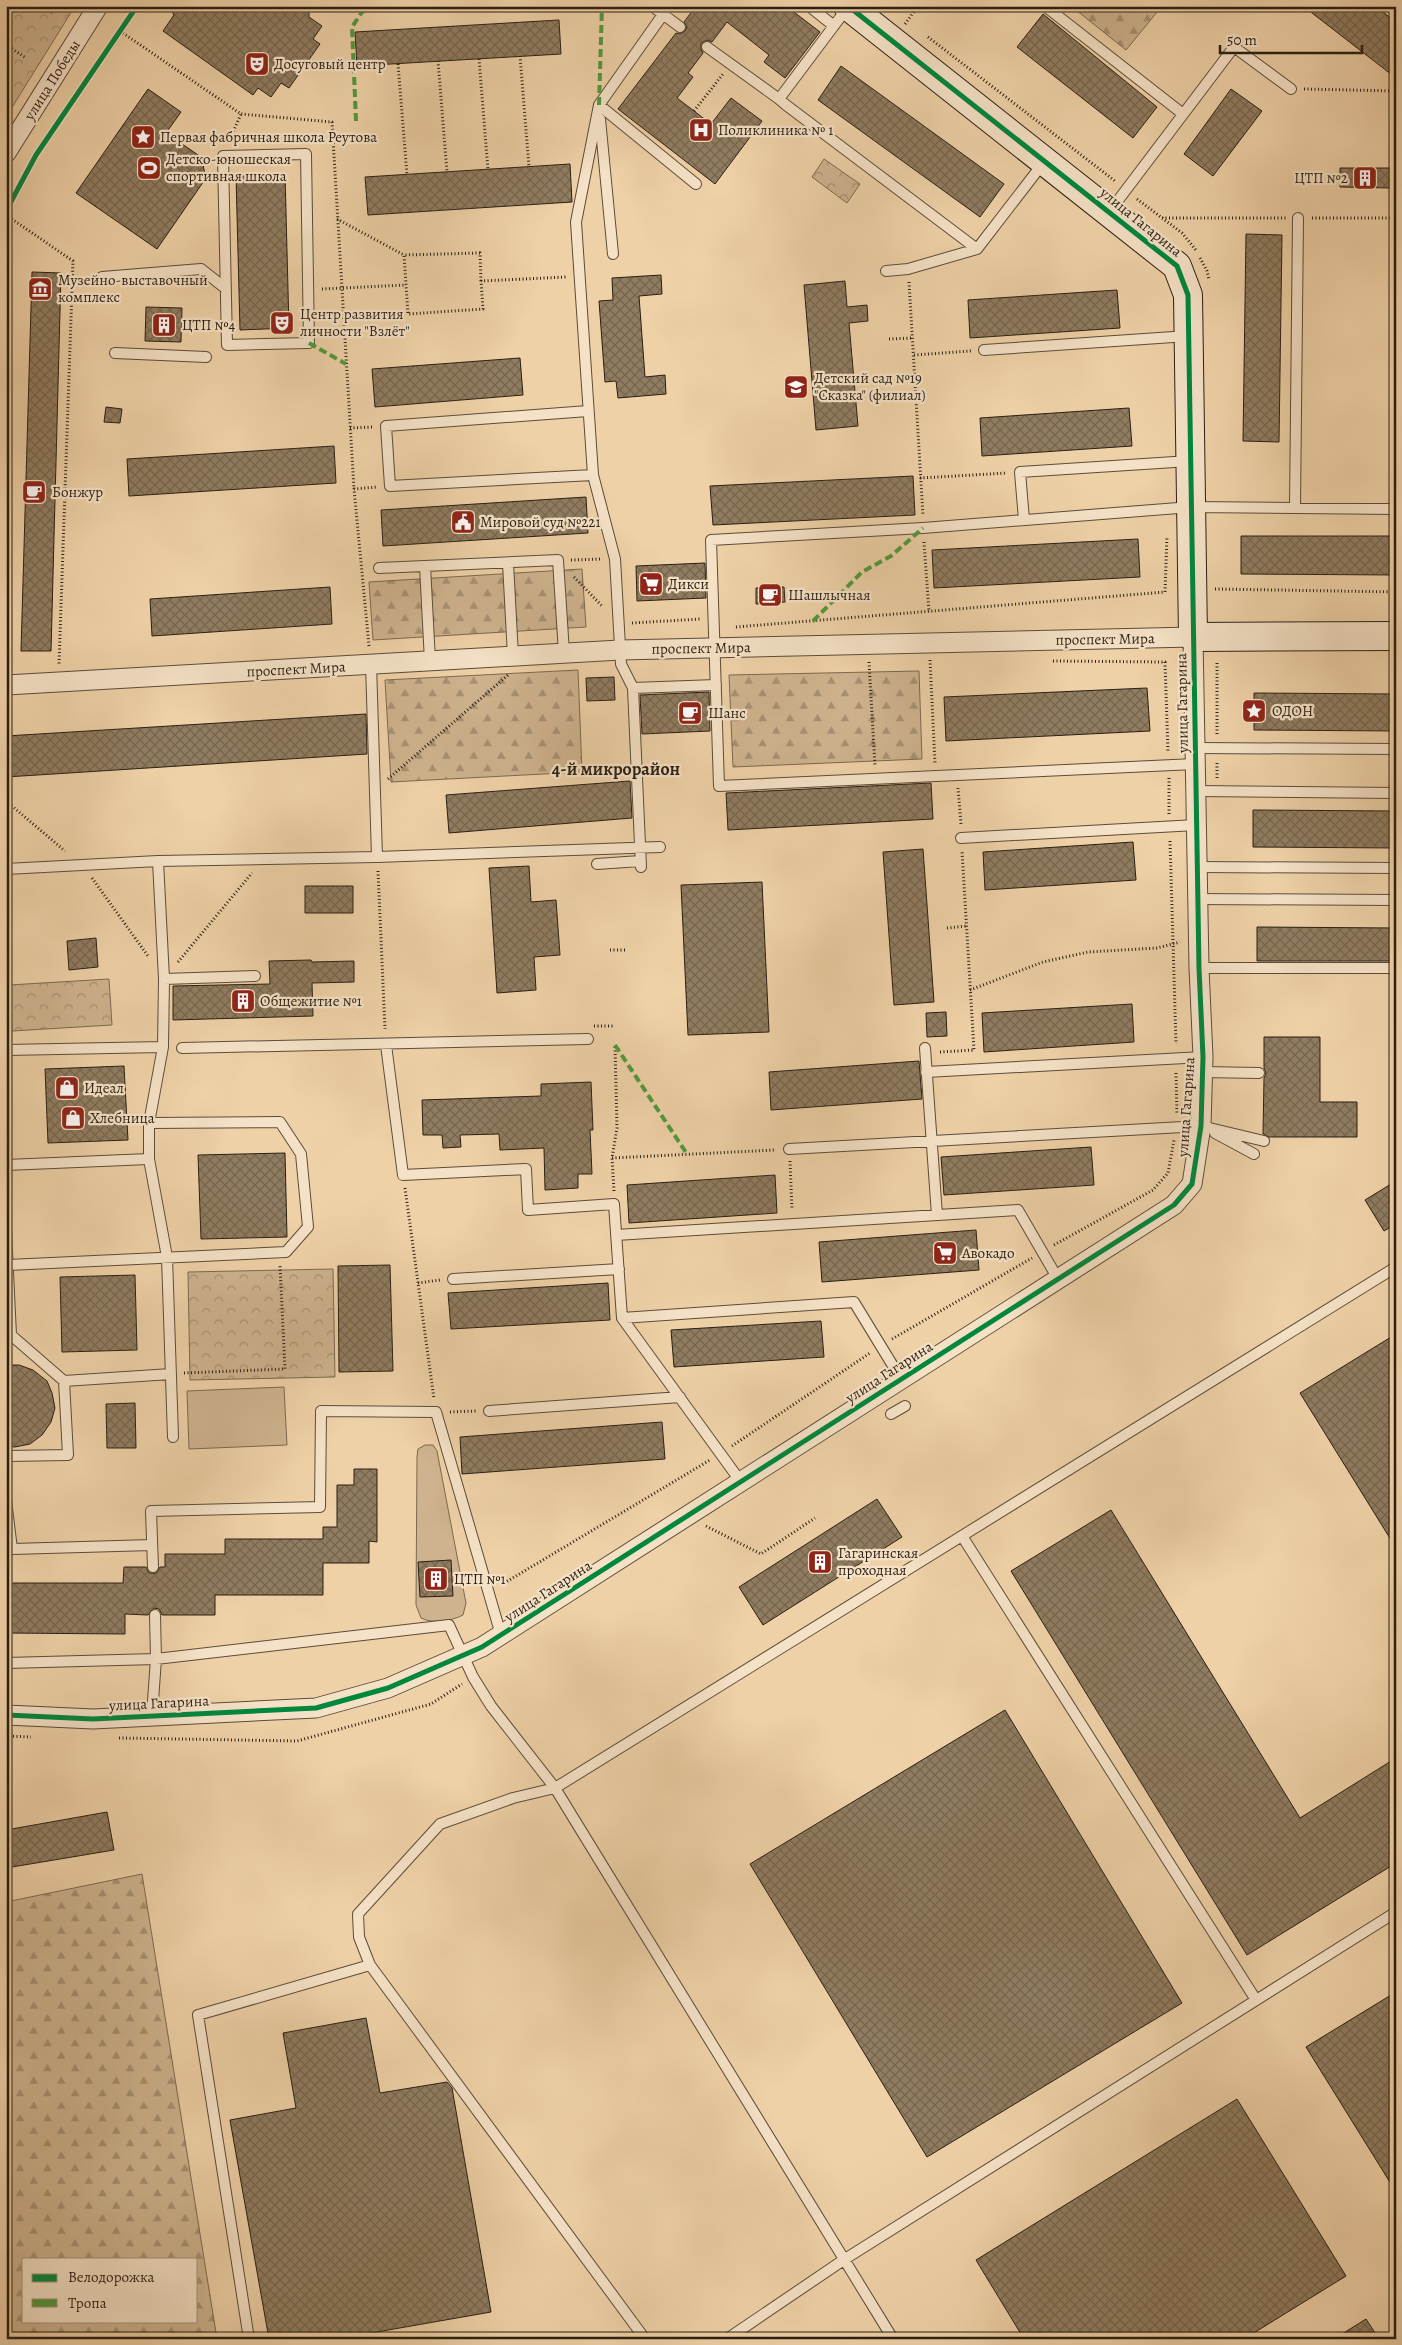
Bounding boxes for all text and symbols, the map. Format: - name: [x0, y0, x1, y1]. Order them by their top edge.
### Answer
- scale bar: [1220, 22, 1362, 54]
- text: 50 m: [1227, 30, 1257, 50]
- street label: улица Победы: [19, 36, 85, 125]
- theatre icon: Досуговый центр: [244, 51, 270, 77]
- place label: Досуговый центр: [274, 54, 386, 74]
- hospital icon: Поликлиника № 1: [688, 117, 714, 143]
- place label: Поликлиника № 1: [718, 120, 834, 140]
- place icon: Первая фабричная школа Реутова: [130, 124, 156, 150]
- place label: Первая фабричная школа Реутова: [160, 127, 377, 147]
- place label: Детско-юношеская спортивная школа: [166, 149, 291, 186]
- sports icon: Детско-юношеская спортивная школа: [136, 155, 162, 181]
- building icon: ЦТП №2: [1352, 165, 1378, 191]
- place label: ЦТП №2: [1294, 168, 1348, 188]
- street label: улица Гагарина: [1095, 182, 1186, 261]
- place label: Музейно-выставочный комплекс: [58, 270, 208, 307]
- museum icon: Музейно-выставочный комплекс: [27, 276, 53, 302]
- place label: Центр развития личности "Взлёт": [300, 304, 410, 341]
- theatre icon: Центр развития личности "Взлёт": [269, 310, 295, 336]
- building icon: ЦТП №4: [151, 312, 177, 338]
- place label: ЦТП №4: [182, 315, 236, 335]
- place label: Детский сад №19 "Сказка" (филиал): [814, 368, 926, 405]
- school or university icon: Детский сад №19 "Сказка" (филиал): [783, 374, 809, 400]
- cafe icon: Бонжур: [21, 479, 47, 505]
- place label: Бонжур: [52, 482, 103, 502]
- public building icon: Мировой суд №221: [450, 509, 476, 535]
- place label: Мировой суд №221: [480, 512, 601, 532]
- supermarket icon: Дикси: [638, 571, 664, 597]
- place label: Дикси: [668, 574, 709, 594]
- cafe icon: Шашлычная: [757, 582, 783, 608]
- place label: Шашлычная: [788, 585, 870, 605]
- street label: проспект Мира: [1055, 628, 1155, 650]
- street label: проспект Мира: [651, 637, 751, 659]
- street label: улица Гагарина: [1171, 653, 1193, 754]
- street label: проспект Мира: [246, 656, 346, 682]
- place icon: ОДОН: [1241, 698, 1267, 724]
- cafe icon: Шанс: [677, 700, 703, 726]
- place label: ОДОН: [1272, 701, 1313, 721]
- place label: Шанс: [708, 703, 746, 723]
- district label: 4-й микрорайон: [552, 757, 680, 781]
- building icon: Общежитие №1: [230, 988, 256, 1014]
- place label: Общежитие №1: [260, 991, 362, 1011]
- street label: улица Гагарина: [1172, 1056, 1199, 1159]
- shop icon: Идеал: [54, 1075, 80, 1101]
- place label: Идеал: [84, 1078, 124, 1098]
- shop icon: Хлебница: [60, 1105, 86, 1131]
- place label: Хлебница: [90, 1108, 155, 1128]
- supermarket icon: Авокадо: [932, 1240, 958, 1266]
- place label: Авокадо: [961, 1243, 1015, 1263]
- street label: улица Гагарина: [841, 1336, 937, 1408]
- place label: Гагаринская проходная: [838, 1543, 918, 1580]
- building icon: Гагаринская проходная: [807, 1549, 833, 1575]
- street label: улица Гагарина: [500, 1555, 596, 1627]
- building icon: ЦТП №1: [423, 1566, 449, 1592]
- place label: ЦТП №1: [454, 1569, 506, 1589]
- street label: улица Гагарина: [107, 1690, 210, 1716]
- legend: [22, 2258, 198, 2322]
- text: Велодорожка: [68, 2267, 155, 2287]
- text: Тропа: [68, 2293, 107, 2313]

